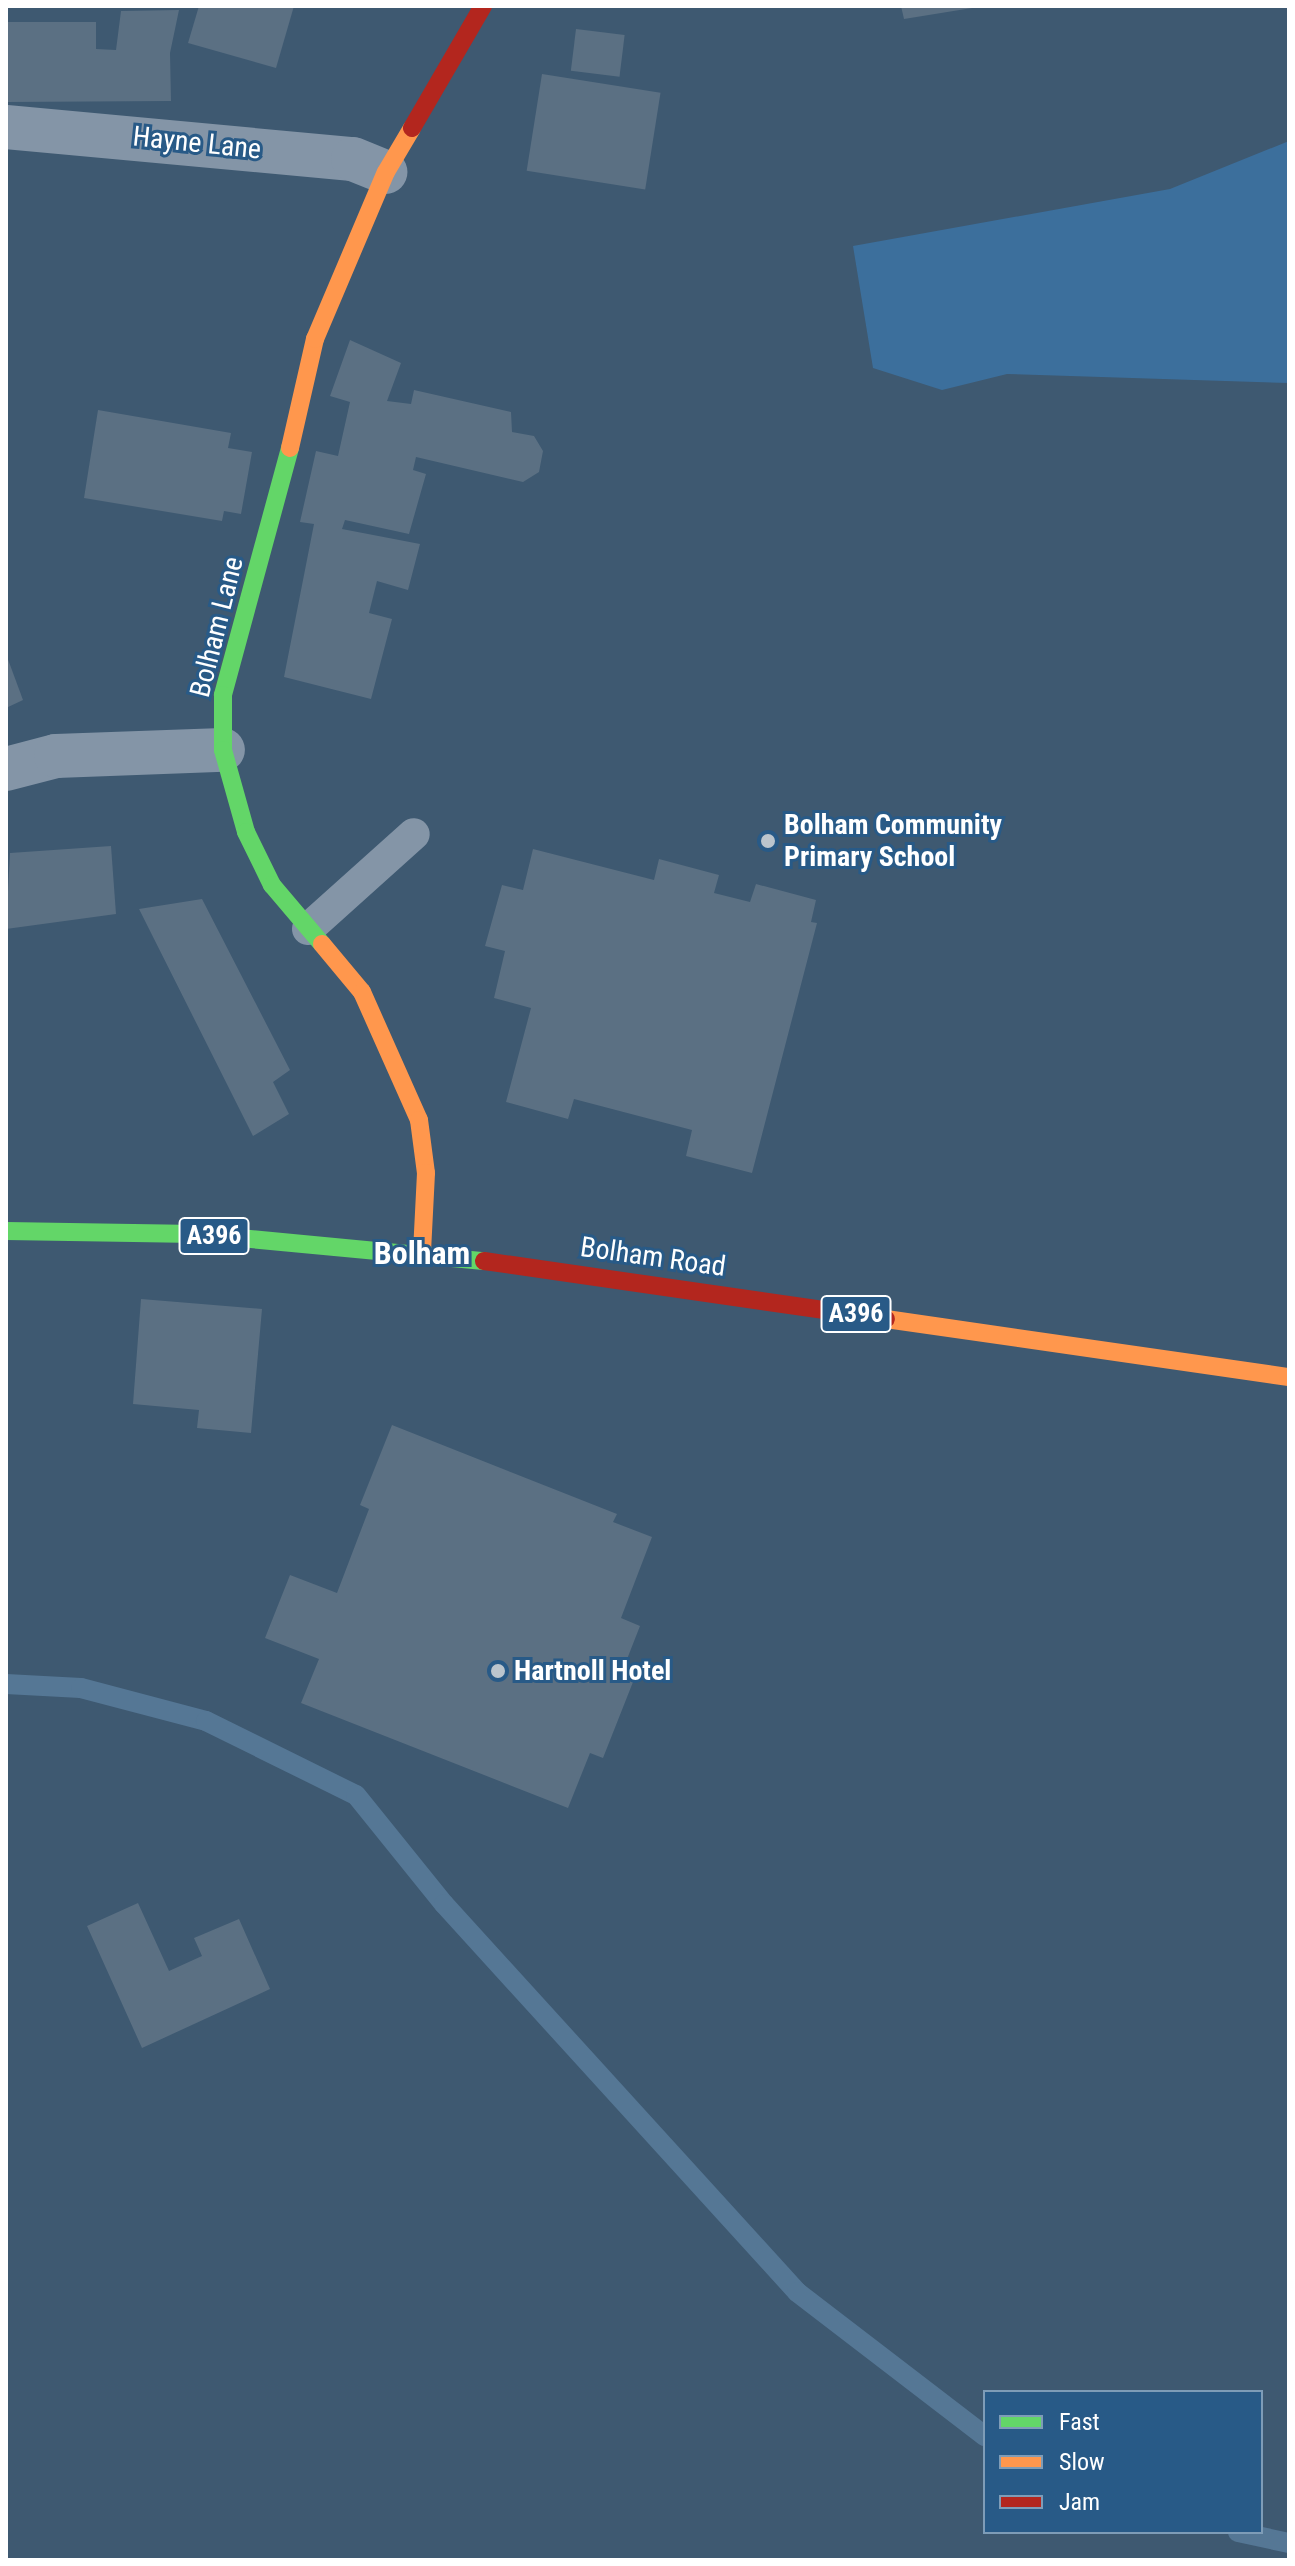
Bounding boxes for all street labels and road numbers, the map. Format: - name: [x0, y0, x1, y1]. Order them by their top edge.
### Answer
- street label: Hayne Lane: [131, 120, 263, 166]
- street label: Bolham Lane: [183, 553, 251, 701]
- road number: A396: [178, 1214, 250, 1258]
- street label: Bolham Road: [578, 1230, 728, 1284]
- road number: A396: [820, 1292, 892, 1336]

